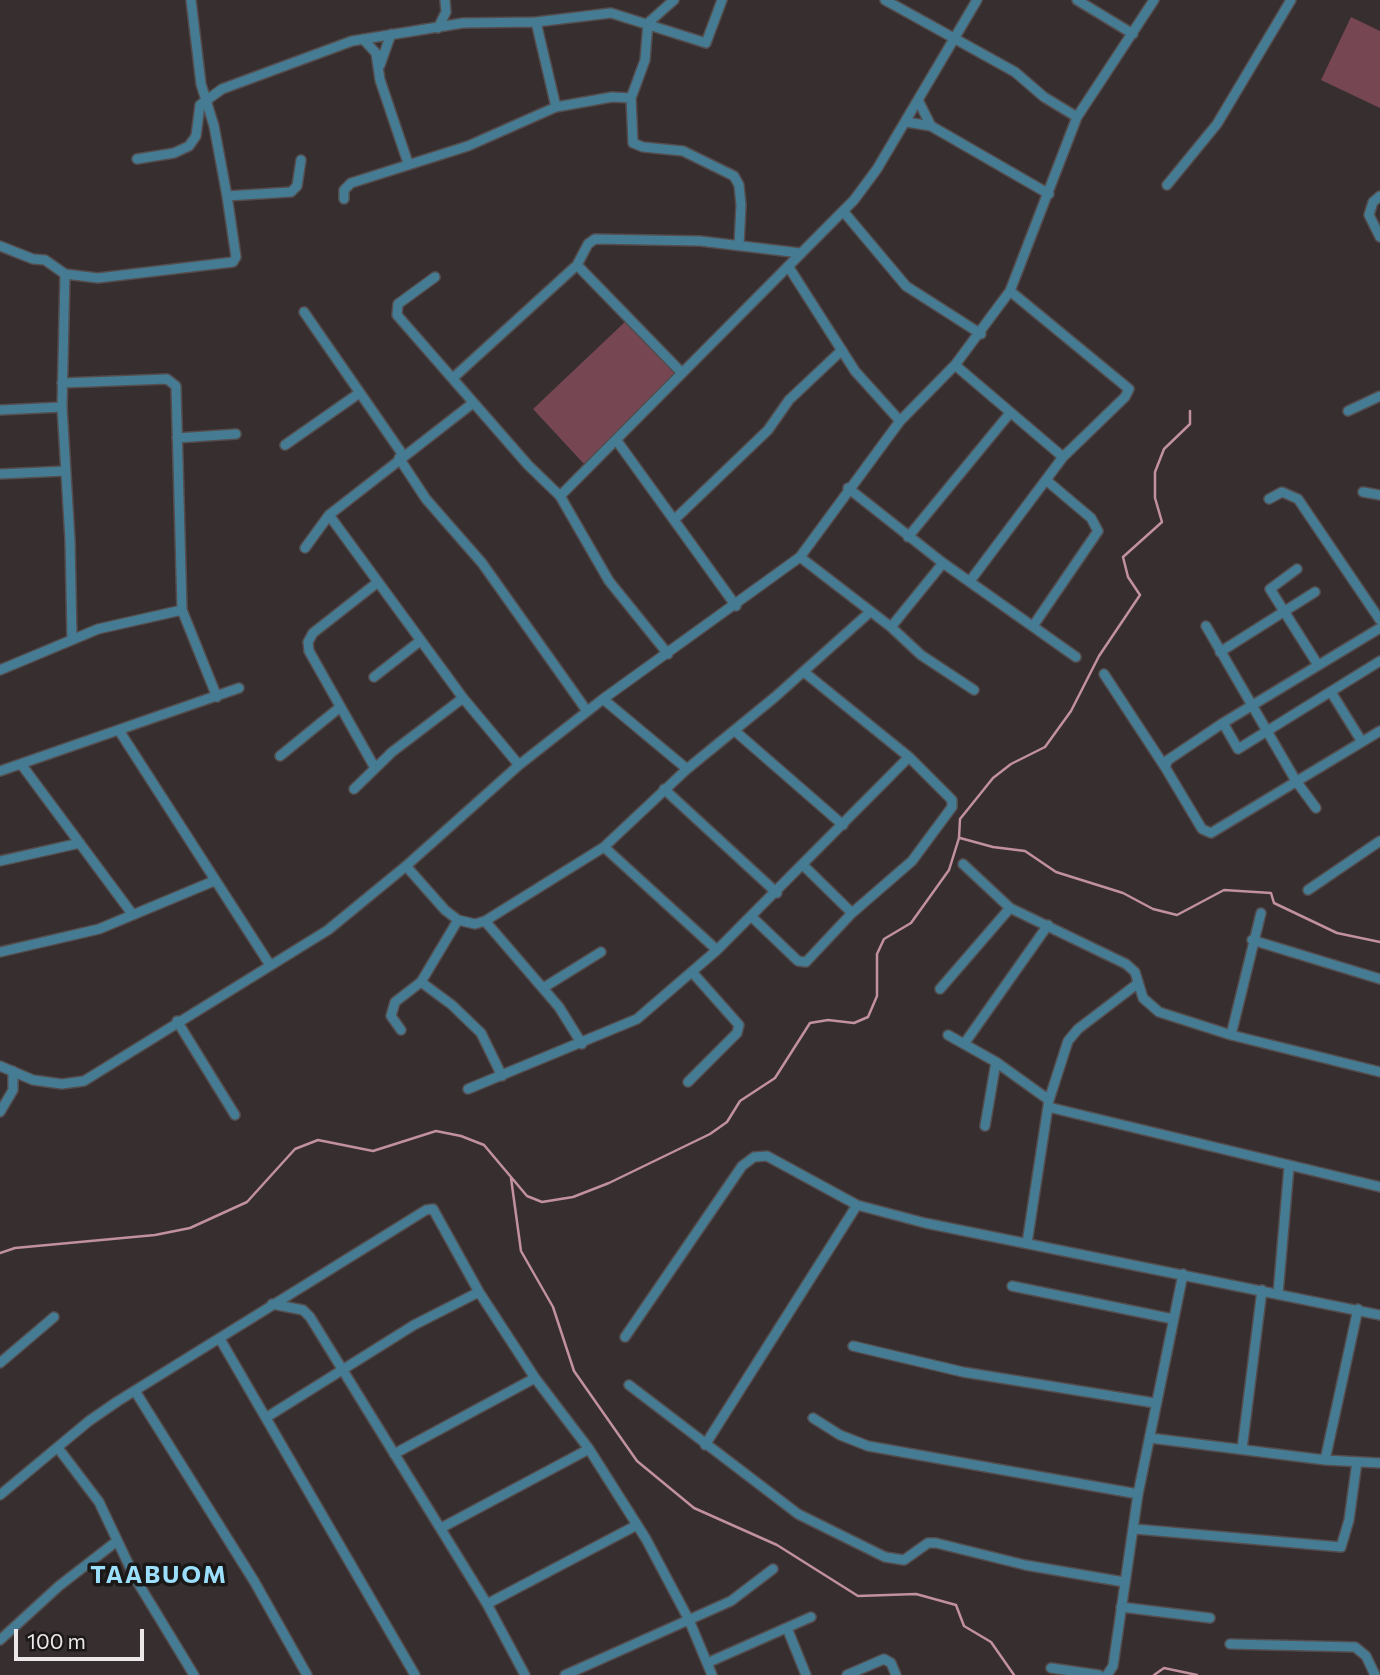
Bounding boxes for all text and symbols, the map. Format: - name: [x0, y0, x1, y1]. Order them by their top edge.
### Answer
- district label: TAABUOM: [91, 1561, 227, 1589]
- scale bar: [18, 1616, 147, 1660]
- text: 100 m: [27, 1628, 86, 1653]

